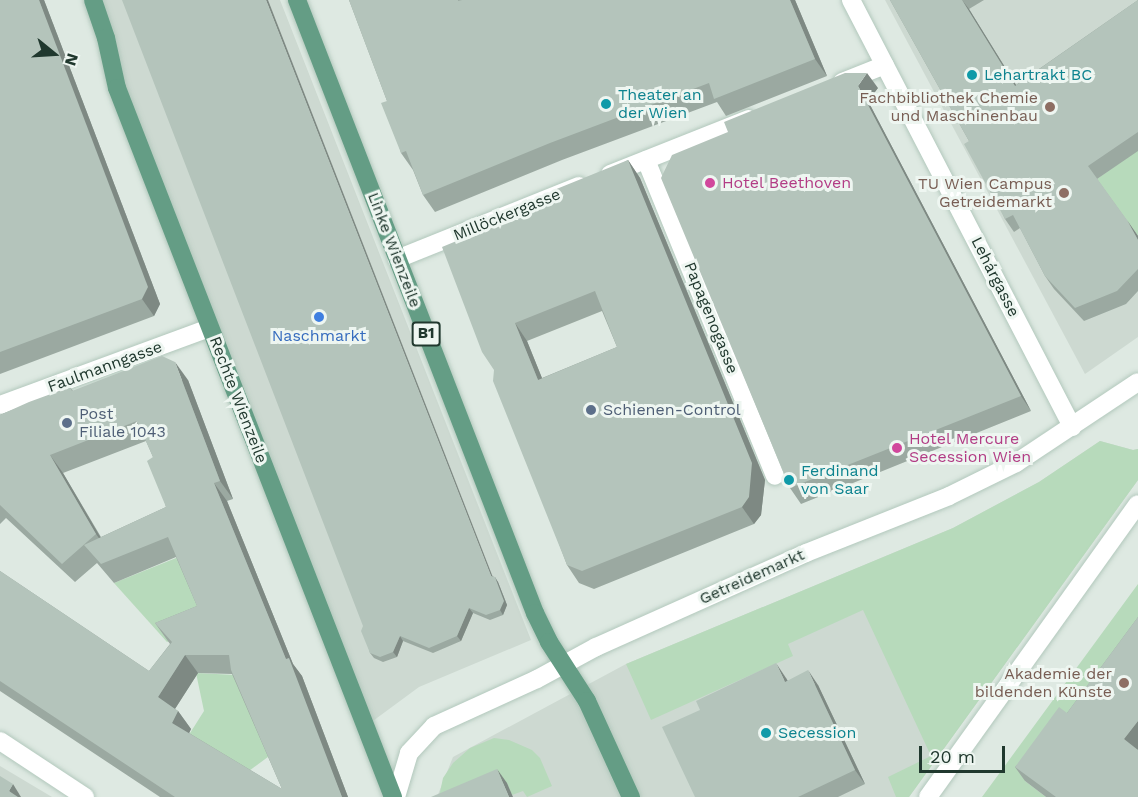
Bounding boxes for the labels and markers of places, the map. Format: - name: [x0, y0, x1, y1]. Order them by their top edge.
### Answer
- place label: Lehartrakt BC: [984, 65, 1092, 85]
- marker: Lehartrakt BC: [965, 68, 979, 82]
- place label: Theater an der Wien: [618, 85, 702, 123]
- place label: Fachbibliothek Chemie und Maschinenbau: [859, 88, 1038, 126]
- marker: Theater an der Wien: [599, 97, 613, 111]
- marker: Fachbibliothek Chemie und Maschinenbau: [1043, 100, 1057, 114]
- place label: Hotel Beethoven: [722, 173, 852, 193]
- place label: TU Wien Campus Getreidemarkt: [918, 174, 1052, 212]
- marker: Hotel Beethoven: [703, 176, 717, 190]
- marker: TU Wien Campus Getreidemarkt: [1057, 186, 1071, 200]
- marker: Naschmarkt: [312, 310, 326, 324]
- place label: Naschmarkt: [272, 326, 366, 346]
- place label: Schienen-Control: [603, 400, 741, 420]
- marker: Schienen-Control: [584, 403, 598, 417]
- place label: Post Filiale 1043: [79, 404, 166, 442]
- marker: Post Filiale 1043: [60, 416, 74, 430]
- place label: Hotel Mercure Secession Wien: [909, 429, 1032, 467]
- marker: Hotel Mercure Secession Wien: [890, 441, 904, 455]
- place label: Ferdinand von Saar: [801, 461, 879, 499]
- marker: Ferdinand von Saar: [782, 473, 796, 487]
- place label: Akademie der bildenden Künste: [975, 664, 1112, 702]
- marker: Akademie der bildenden Künste: [1117, 676, 1131, 690]
- place label: Secession: [778, 723, 856, 743]
- marker: Secession: [759, 726, 773, 740]

